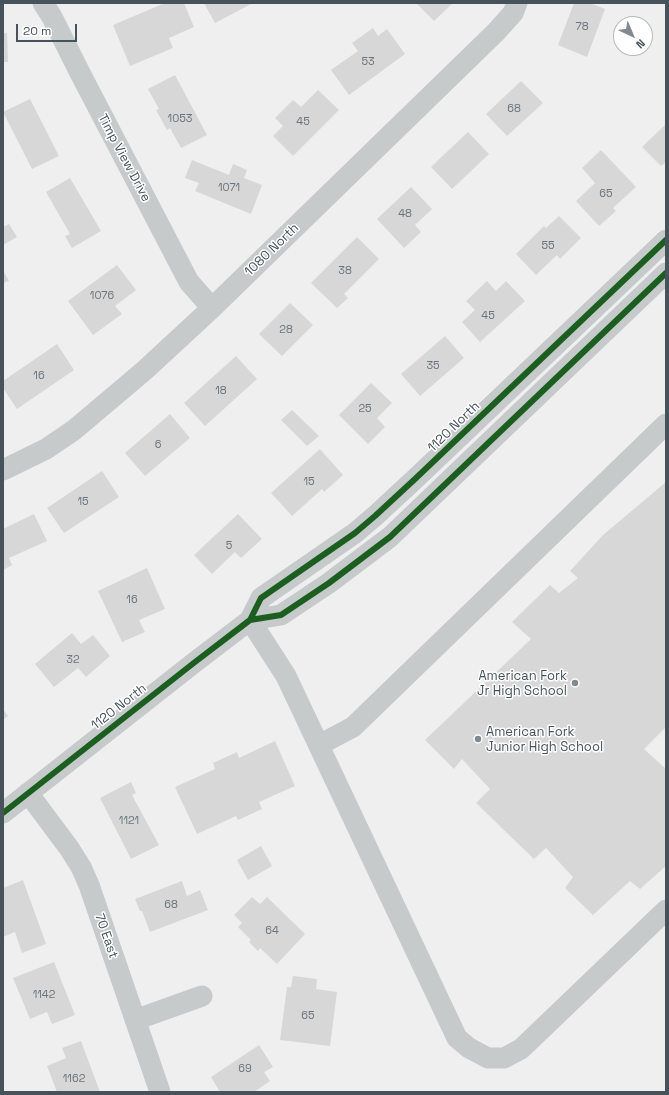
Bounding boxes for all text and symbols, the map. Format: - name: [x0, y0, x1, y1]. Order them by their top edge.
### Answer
- scale bar: [18, 16, 79, 42]
- north arrow: [613, 16, 653, 56]
- house number: 78: [575, 20, 589, 34]
- text: 20 m: [23, 23, 51, 39]
- text: N: [633, 36, 648, 52]
- house number: 53: [361, 55, 375, 69]
- house number: 68: [507, 102, 521, 116]
- street label: Timp View Drive: [94, 111, 154, 205]
- house number: 1053: [168, 112, 192, 126]
- house number: 45: [296, 115, 310, 129]
- house number: 1071: [218, 181, 240, 195]
- house number: 65: [599, 187, 613, 201]
- house number: 48: [398, 207, 412, 221]
- street label: 1080 North: [242, 220, 302, 280]
- house number: 55: [541, 239, 555, 253]
- house number: 38: [338, 264, 352, 278]
- house number: 1076: [90, 289, 114, 303]
- house number: 45: [481, 309, 495, 323]
- house number: 28: [279, 323, 293, 337]
- house number: 35: [426, 359, 440, 373]
- house number: 16: [33, 369, 45, 383]
- house number: 18: [215, 384, 227, 398]
- street label: 1120 North: [425, 399, 483, 455]
- house number: 25: [358, 402, 372, 416]
- house number: 6: [155, 438, 161, 452]
- house number: 15: [303, 475, 315, 489]
- house number: 15: [77, 495, 89, 509]
- house number: 5: [226, 539, 232, 553]
- house number: 16: [126, 593, 138, 607]
- house number: 32: [66, 653, 80, 667]
- place label: American Fork Jr High School: [477, 668, 567, 699]
- marker: American Fork Jr High School: [570, 678, 580, 688]
- street label: 1120 North: [88, 681, 150, 733]
- place label: American Fork Junior High School: [486, 724, 603, 755]
- marker: American Fork Junior High School: [473, 734, 483, 744]
- house number: 1121: [119, 814, 139, 828]
- house number: 68: [164, 898, 178, 912]
- street label: 70 East: [91, 912, 121, 960]
- house number: 64: [265, 924, 279, 938]
- house number: 1142: [33, 988, 55, 1002]
- house number: 65: [301, 1009, 315, 1023]
- house number: 69: [238, 1062, 252, 1076]
- house number: 1162: [63, 1072, 85, 1086]

